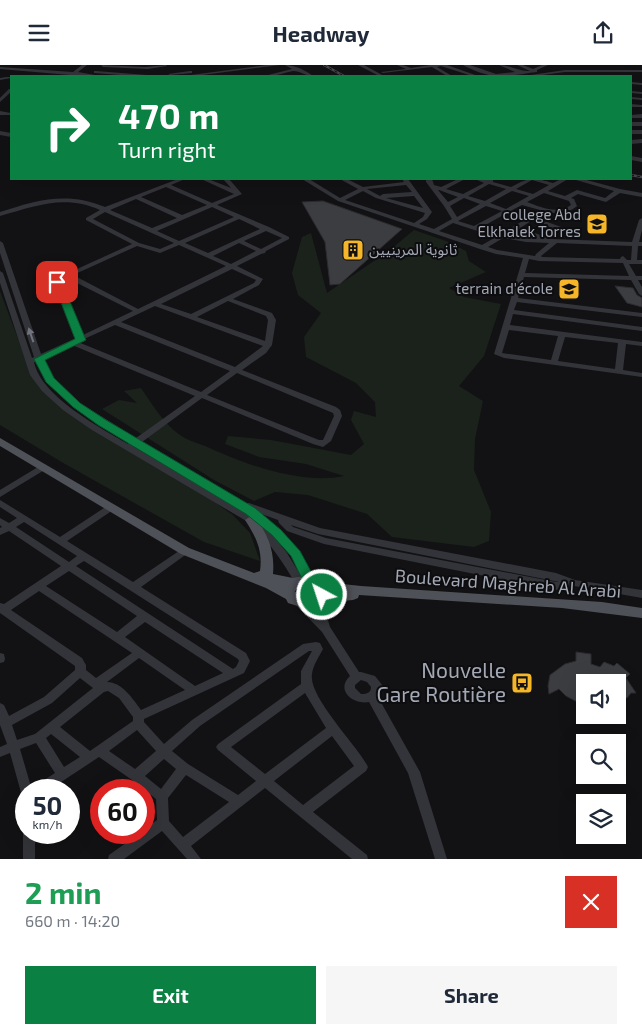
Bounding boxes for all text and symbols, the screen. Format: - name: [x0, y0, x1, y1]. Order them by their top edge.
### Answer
- icon: menu: [25, 19, 53, 47]
- icon: share: [589, 19, 617, 47]
- text: Headway: [273, 20, 369, 46]
- text: 470 m: [118, 94, 219, 136]
- icon: right: [35, 95, 100, 160]
- text: Turn right: [118, 136, 216, 162]
- place label: college Abd Elkhalek Torres: [477, 205, 581, 240]
- school or university icon: college Abd Elkhalek Torres: [585, 212, 609, 236]
- building icon: ثانوية المرينيين: [341, 238, 365, 262]
- place label: ثانوية المرينيين: [369, 240, 458, 259]
- pin: [36, 261, 78, 303]
- icon: arrive: [43, 268, 71, 296]
- school or university icon: terrain d'école: [557, 277, 581, 301]
- place label: terrain d'école: [455, 279, 553, 297]
- one-way arrow: [27, 327, 35, 342]
- street label: Boulevard Maghreb Al Arabi: [394, 564, 622, 602]
- position arrow: [295, 568, 347, 620]
- place label: Nouvelle Gare Routière: [376, 657, 506, 706]
- bus stop icon: Nouvelle Gare Routière: [510, 671, 534, 695]
- map controls: [576, 674, 626, 844]
- button: sound: [576, 674, 626, 724]
- button: search: [576, 734, 626, 784]
- speed limit sign: 60: [90, 779, 155, 844]
- text: 50: [33, 790, 62, 820]
- button: layers: [576, 794, 626, 844]
- text: km/h: [33, 817, 62, 831]
- text: 2 min: [25, 874, 102, 910]
- button: close: [565, 876, 617, 928]
- text: 660 m · 14:20: [25, 911, 120, 930]
- button: Exit: [25, 966, 316, 1024]
- button: Share: [326, 966, 617, 1024]

